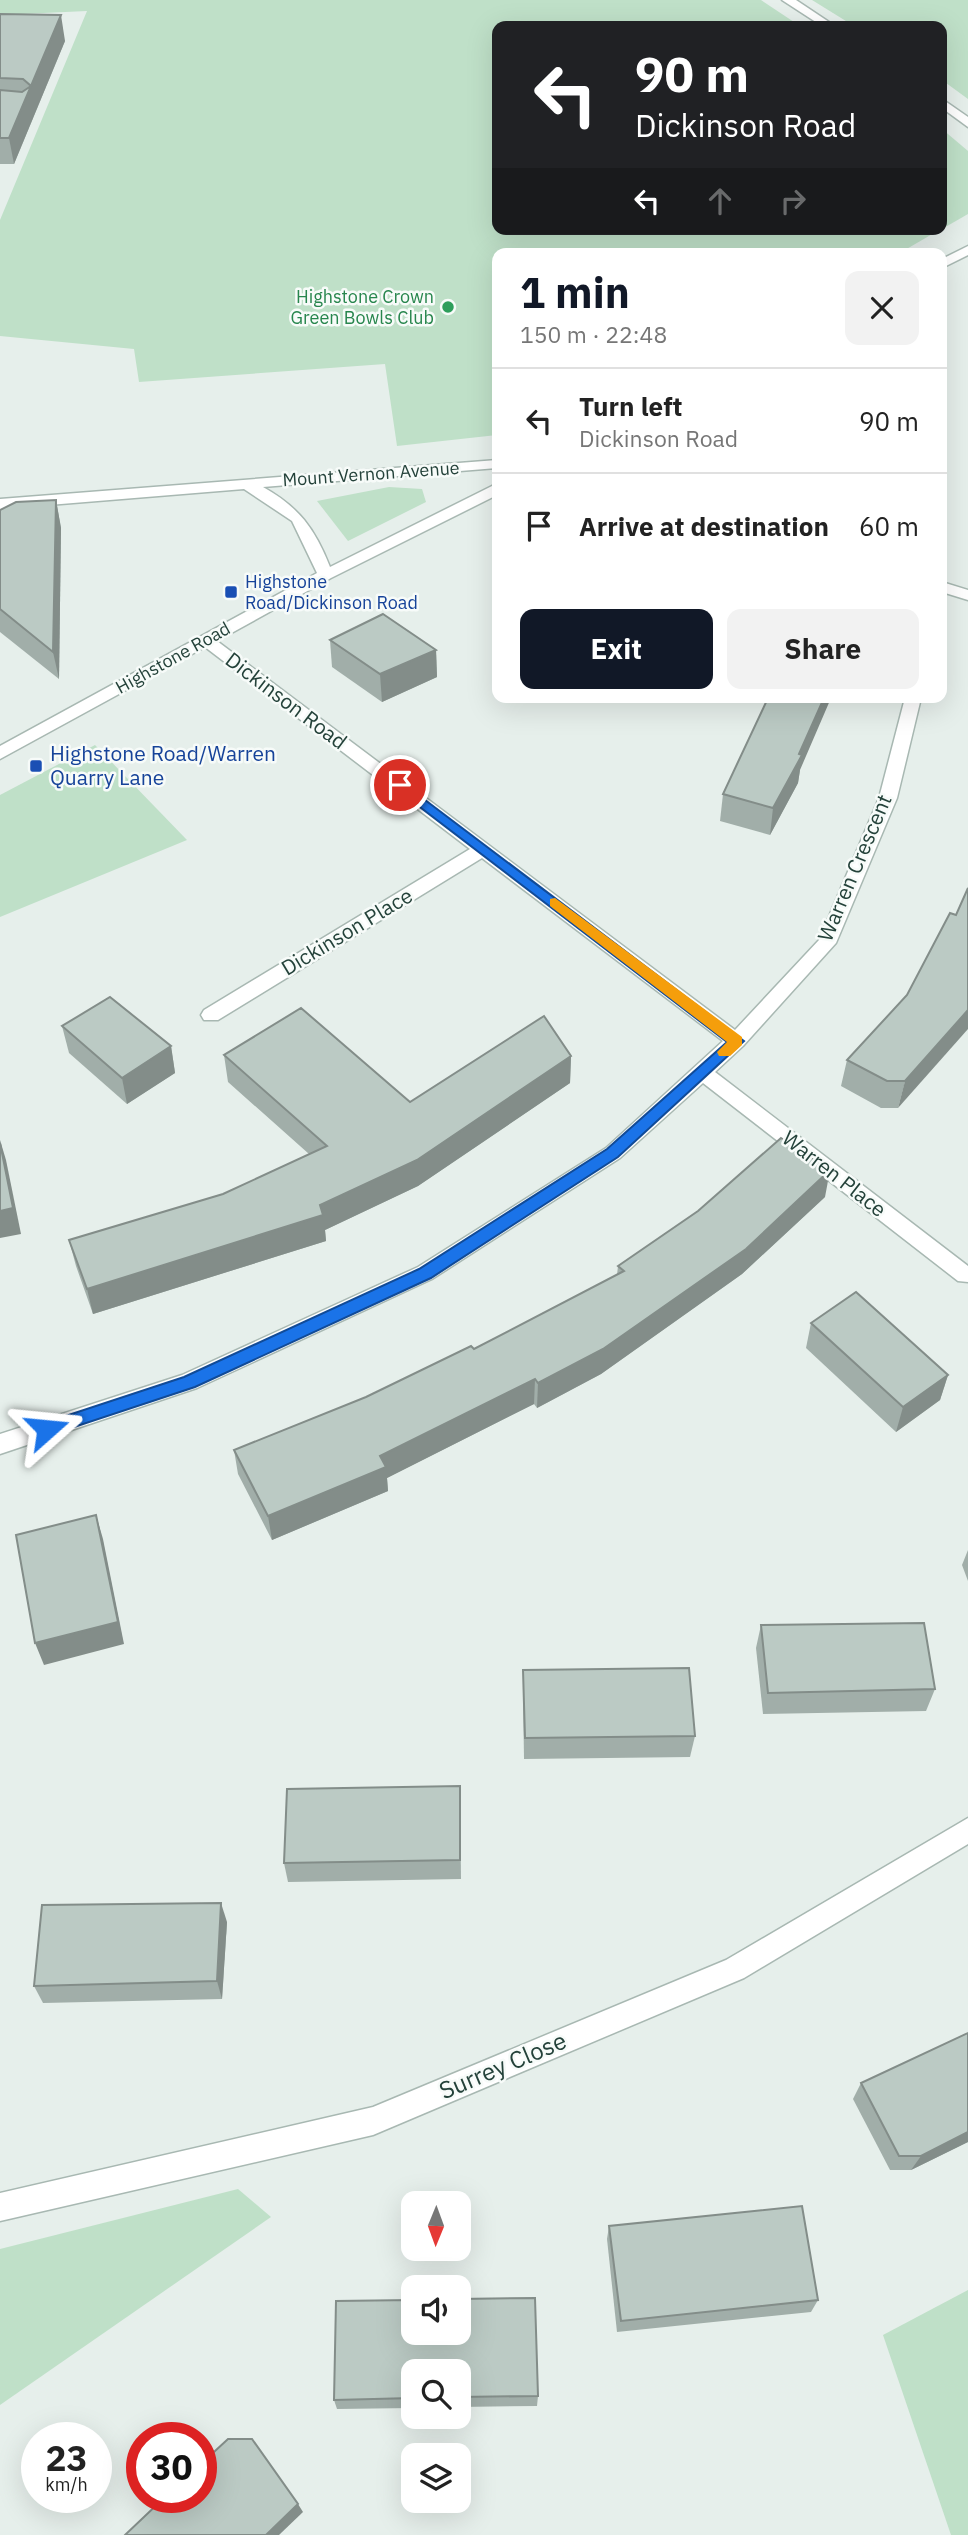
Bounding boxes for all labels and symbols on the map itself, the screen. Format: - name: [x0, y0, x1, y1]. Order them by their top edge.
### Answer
- place label: Highstone Crown Green Bowls Club: [291, 285, 434, 329]
- marker: Highstone Crown Green Bowls Club: [440, 299, 456, 315]
- street label: Mount Vernon Avenue: [282, 456, 460, 491]
- place label: Highstone Road/Dickinson Road: [245, 570, 418, 614]
- marker: Highstone Road/Dickinson Road: [223, 584, 239, 600]
- street label: Highstone Road: [111, 617, 234, 699]
- street label: Dickinson Road: [220, 645, 353, 755]
- place label: Highstone Road/Warren Quarry Lane: [50, 739, 276, 791]
- pin: [370, 755, 430, 815]
- marker: Highstone Road/Warren Quarry Lane: [28, 758, 44, 774]
- street label: Warren Crescent: [810, 790, 898, 945]
- street label: Dickinson Place: [276, 881, 417, 981]
- street label: Warren Place: [777, 1124, 893, 1223]
- position arrow: [10, 1392, 84, 1466]
- street label: Surrey Close: [434, 2024, 571, 2106]
- north arrow: [401, 2191, 471, 2261]
- speed limit sign: 30: [126, 2422, 217, 2513]

